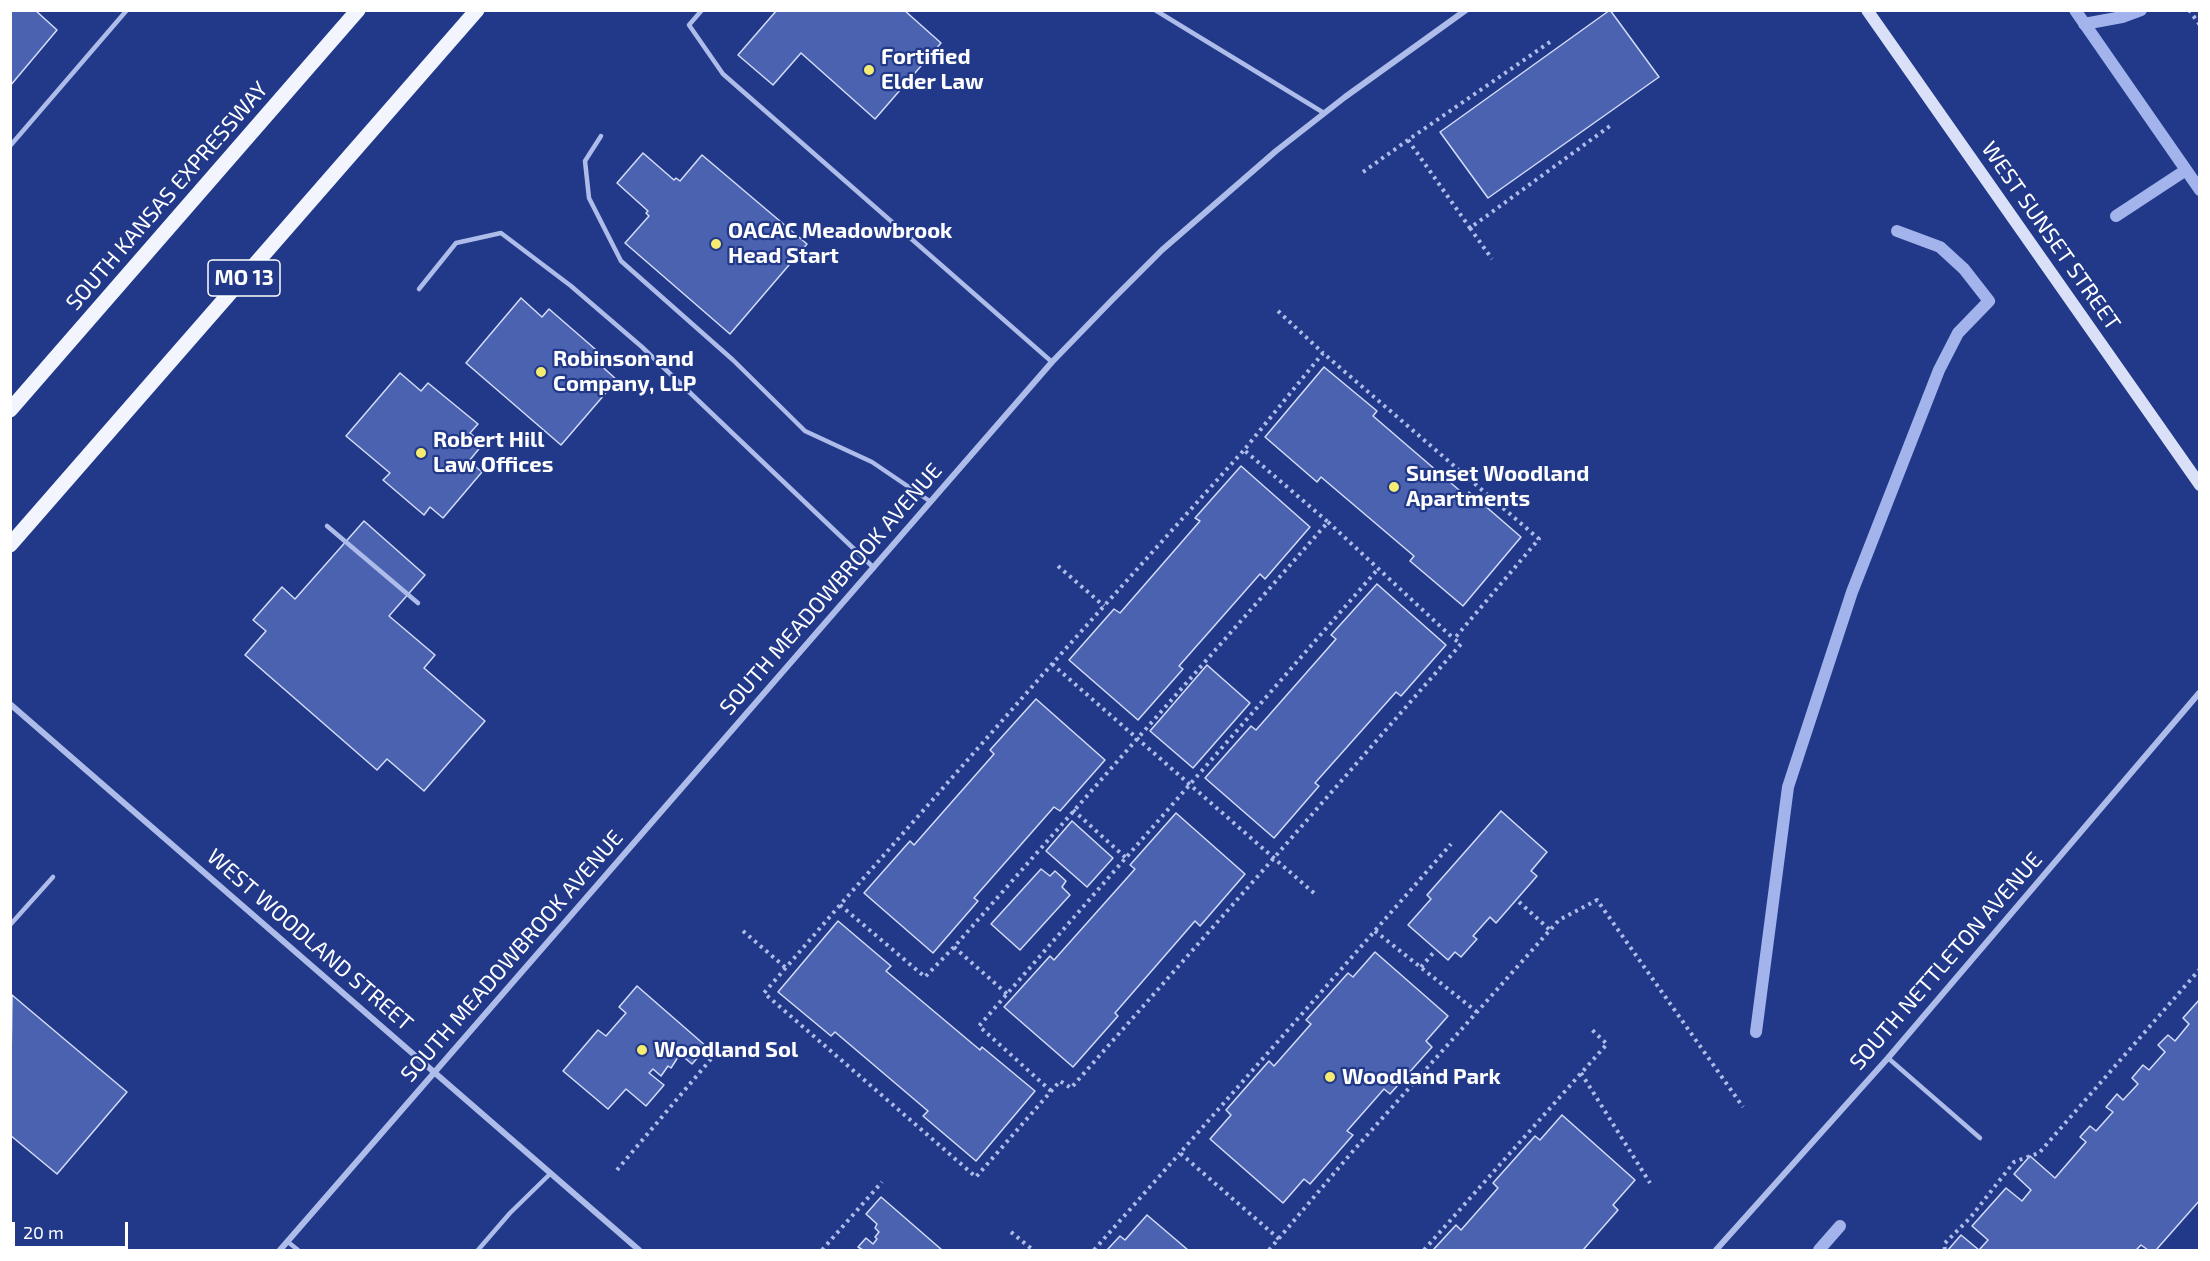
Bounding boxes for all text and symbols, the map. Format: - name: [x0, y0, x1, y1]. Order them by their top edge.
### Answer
- place label: Fortified Elder Law: [881, 44, 984, 96]
- marker: Fortified Elder Law: [862, 63, 876, 77]
- street label: SOUTH KANSAS EXPRESSWAY: [61, 76, 273, 316]
- street label: WEST SUNSET STREET: [1976, 137, 2126, 335]
- place label: OACAC Meadowbrook Head Start: [728, 218, 952, 270]
- marker: OACAC Meadowbrook Head Start: [709, 237, 723, 251]
- road number: MO 13: [208, 260, 280, 296]
- place label: Robinson and Company, LLP: [553, 346, 696, 398]
- marker: Robinson and Company, LLP: [534, 365, 548, 379]
- place label: Robert Hill Law Offices: [433, 427, 553, 478]
- marker: Robert Hill Law Offices: [414, 446, 428, 460]
- street label: SOUTH MEADOWBROOK AVENUE: [714, 458, 948, 720]
- place label: Sunset Woodland Apartments: [1406, 461, 1589, 512]
- marker: Sunset Woodland Apartments: [1387, 480, 1401, 494]
- street label: SOUTH MEADOWBROOK AVENUE: [395, 825, 629, 1087]
- street label: WEST WOODLAND STREET: [202, 843, 418, 1037]
- street label: SOUTH NETTLETON AVENUE: [1844, 847, 2048, 1075]
- place label: Woodland Sol: [654, 1037, 798, 1063]
- marker: Woodland Sol: [635, 1043, 649, 1057]
- place label: Woodland Park: [1342, 1064, 1501, 1090]
- marker: Woodland Park: [1323, 1070, 1337, 1084]
- scale bar: [15, 1210, 130, 1248]
- text: 20 m: [23, 1221, 64, 1243]

